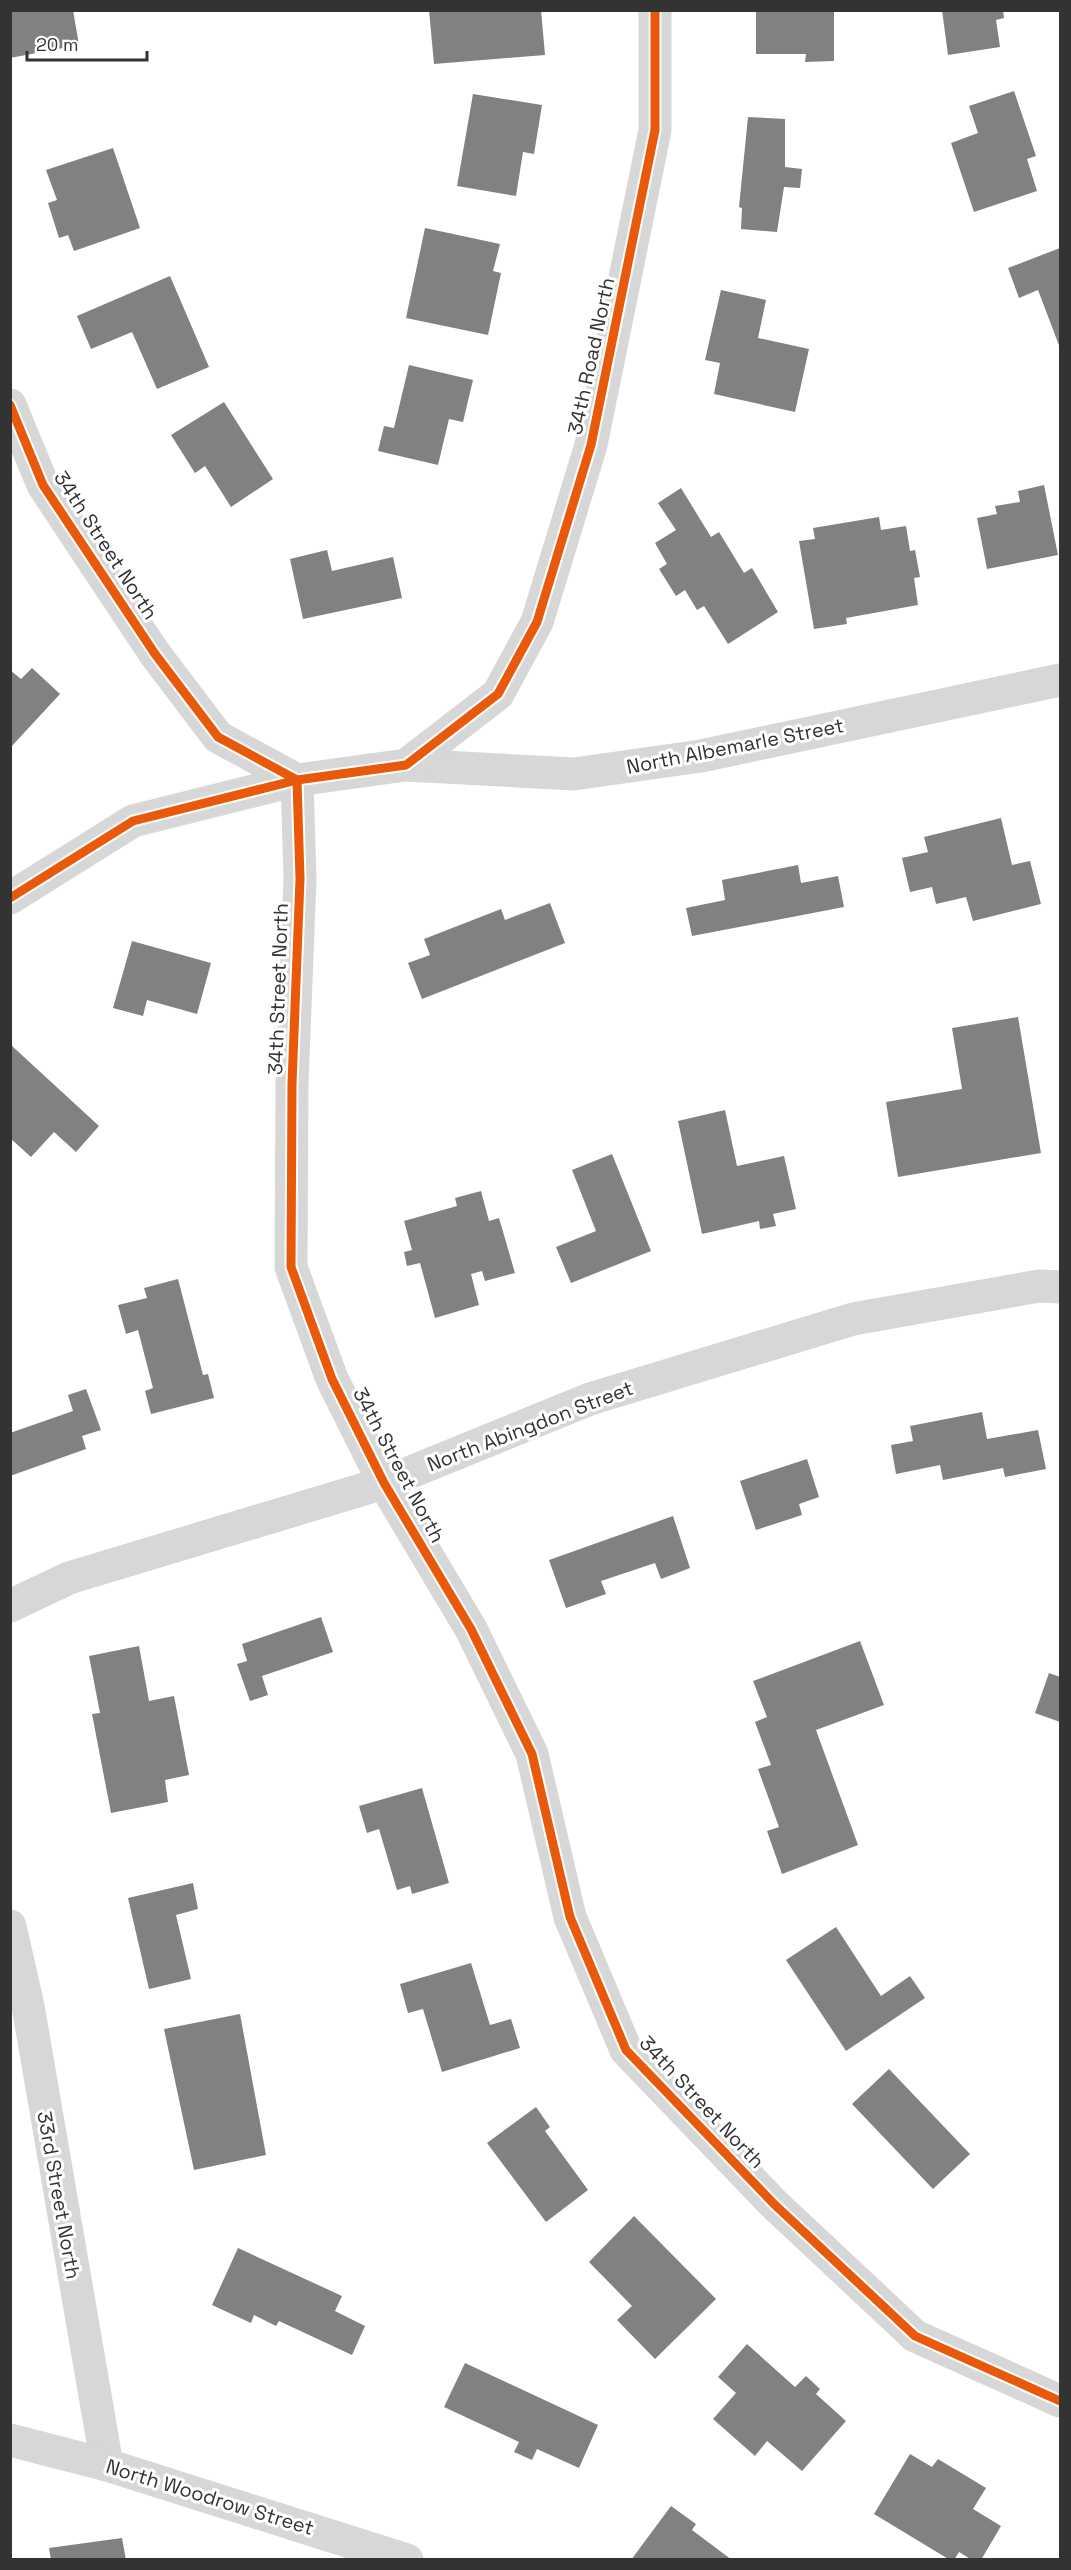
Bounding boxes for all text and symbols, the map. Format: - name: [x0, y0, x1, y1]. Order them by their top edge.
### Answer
- scale bar: [27, 24, 147, 62]
- text: 20 m: [36, 33, 79, 56]
- street label: 34th Road North: [562, 275, 620, 437]
- street label: 34th Street North: [48, 466, 164, 624]
- street label: North Albemarle Street: [624, 712, 846, 780]
- street label: 34th Street North: [262, 903, 294, 1075]
- street label: North Abingdon Street: [423, 1375, 637, 1477]
- street label: 34th Street North: [347, 1383, 451, 1547]
- street label: 34th Street North: [634, 2030, 770, 2174]
- street label: 33rd Street North: [31, 2109, 87, 2281]
- street label: North Woodrow Street: [103, 2453, 317, 2541]

